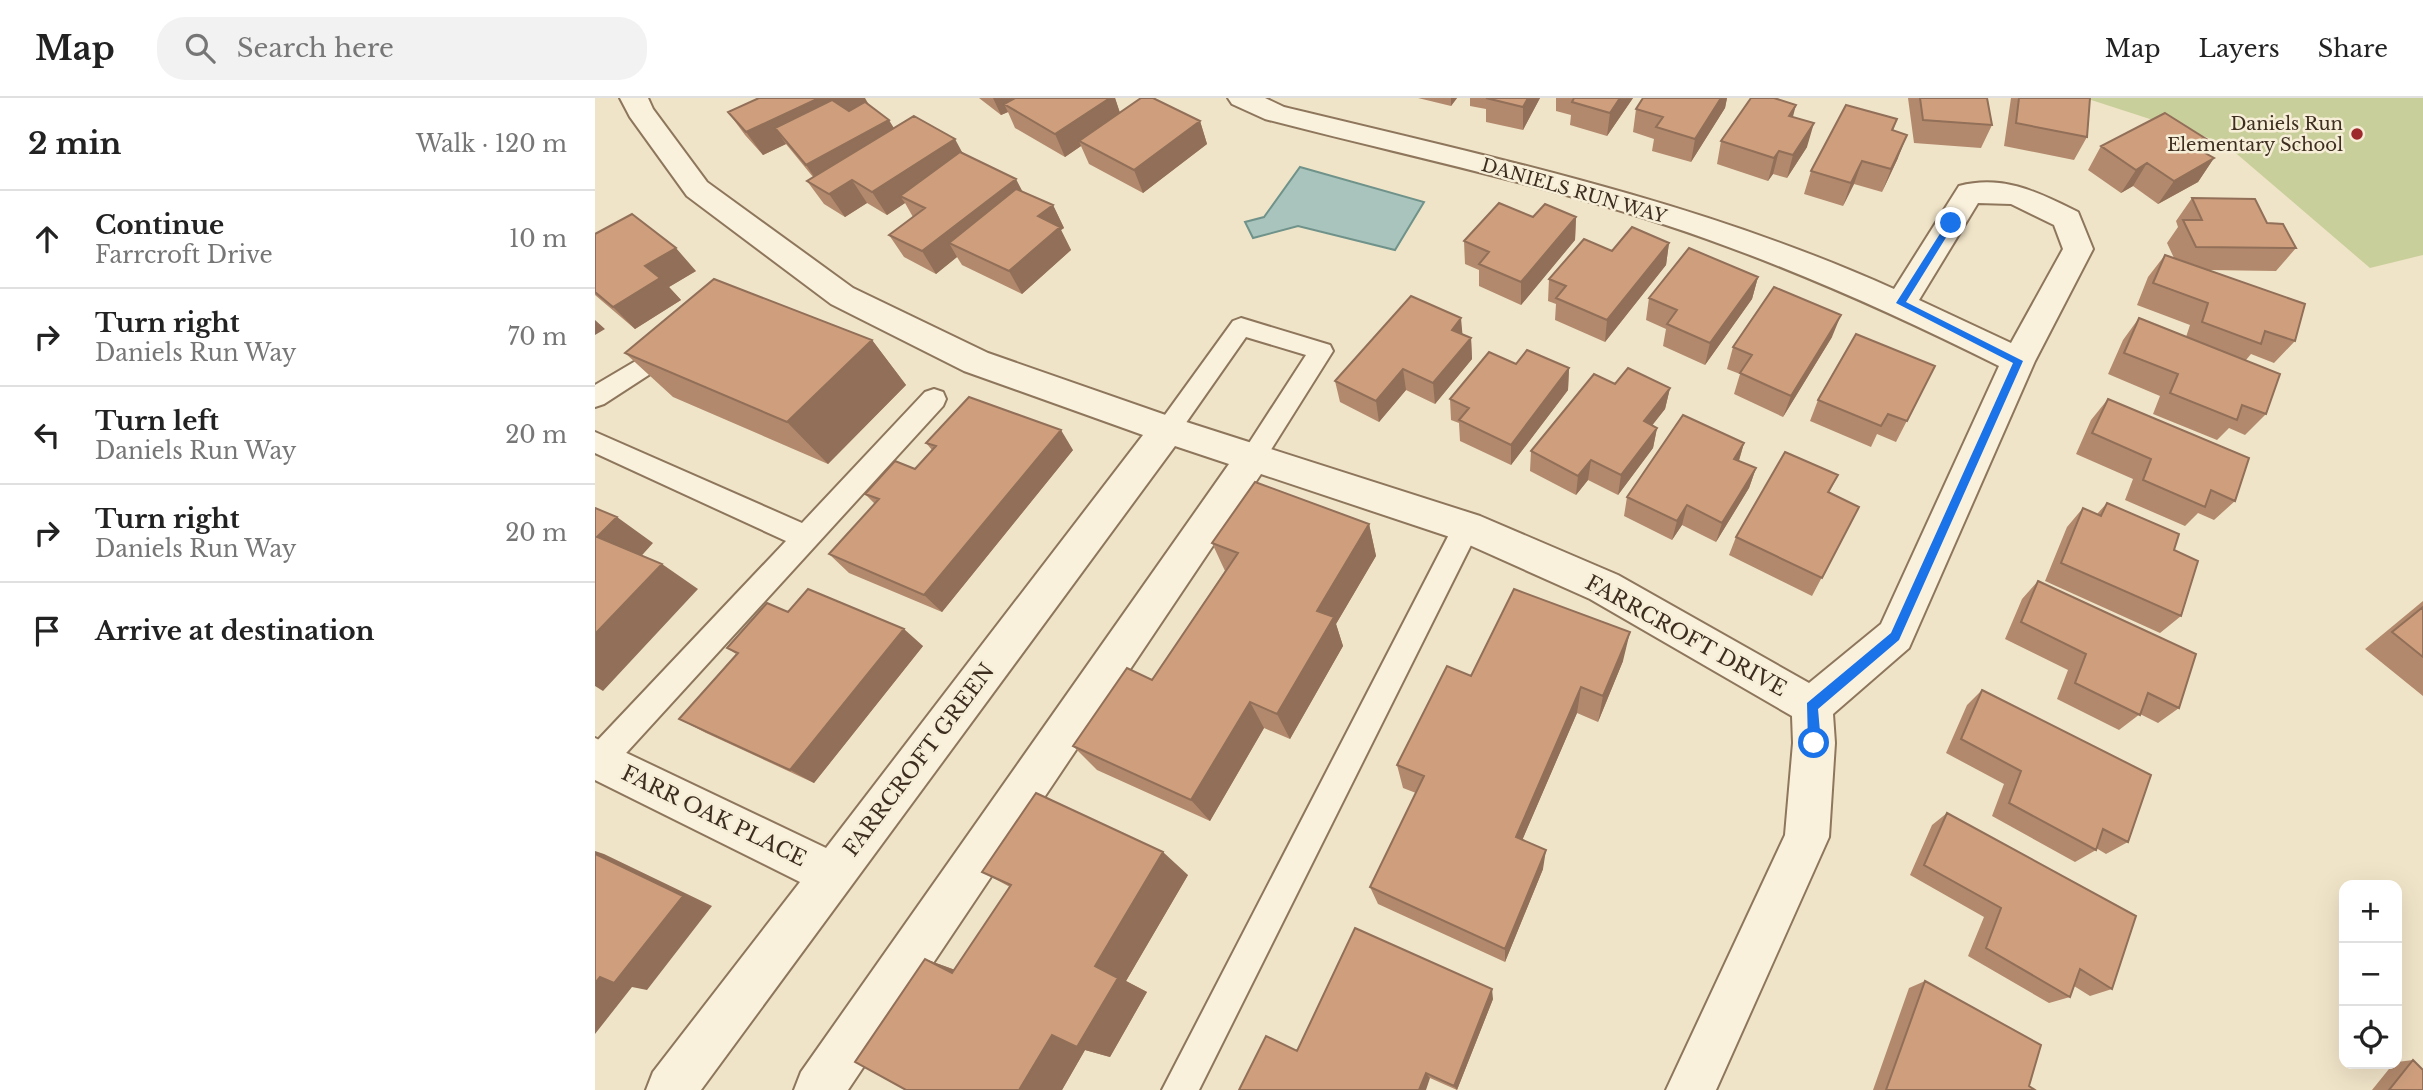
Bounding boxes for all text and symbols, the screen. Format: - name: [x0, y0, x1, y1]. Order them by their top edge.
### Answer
- search box: [157, 17, 647, 80]
- text: Map: [35, 28, 115, 69]
- icon: search: [181, 29, 219, 67]
- text: Search here: [237, 32, 394, 64]
- text: Map: [2105, 34, 2161, 63]
- text: Layers: [2199, 34, 2280, 63]
- text: Share: [2318, 34, 2388, 63]
- place label: Daniels Run Elementary School: [2167, 113, 2343, 156]
- text: 2 min: [28, 125, 121, 162]
- marker: Daniels Run Elementary School: [2349, 126, 2365, 142]
- text: Walk · 120 m: [416, 130, 567, 158]
- street label: DANIELS RUN WAY: [1479, 154, 1670, 228]
- route end: [1935, 207, 1966, 238]
- text: Continue: [95, 209, 224, 241]
- icon: ahead: [28, 220, 66, 258]
- text: 10 m: [509, 225, 567, 253]
- text: Farrcroft Drive: [95, 241, 273, 269]
- text: Turn right: [95, 307, 240, 339]
- icon: right: [28, 318, 66, 356]
- text: 70 m: [508, 323, 567, 351]
- text: Daniels Run Way: [95, 339, 296, 367]
- text: Turn left: [95, 405, 219, 437]
- icon: left: [28, 416, 66, 454]
- text: 20 m: [505, 421, 567, 449]
- text: Daniels Run Way: [95, 437, 296, 465]
- text: Turn right: [95, 503, 240, 535]
- icon: right: [28, 514, 66, 552]
- text: 20 m: [505, 519, 567, 547]
- text: Daniels Run Way: [95, 535, 296, 563]
- street label: FARRCROFT DRIVE: [1581, 570, 1791, 702]
- icon: arrive: [28, 612, 66, 650]
- text: Arrive at destination: [95, 615, 375, 647]
- street label: FARRCROFT GREEN: [838, 658, 1000, 862]
- route start: [1798, 727, 1829, 758]
- street label: FARR OAK PLACE: [617, 760, 811, 872]
- map controls: [2339, 880, 2402, 1069]
- button: +: [2339, 880, 2402, 943]
- button: −: [2339, 943, 2402, 1006]
- button: locate: [2339, 1006, 2402, 1069]

